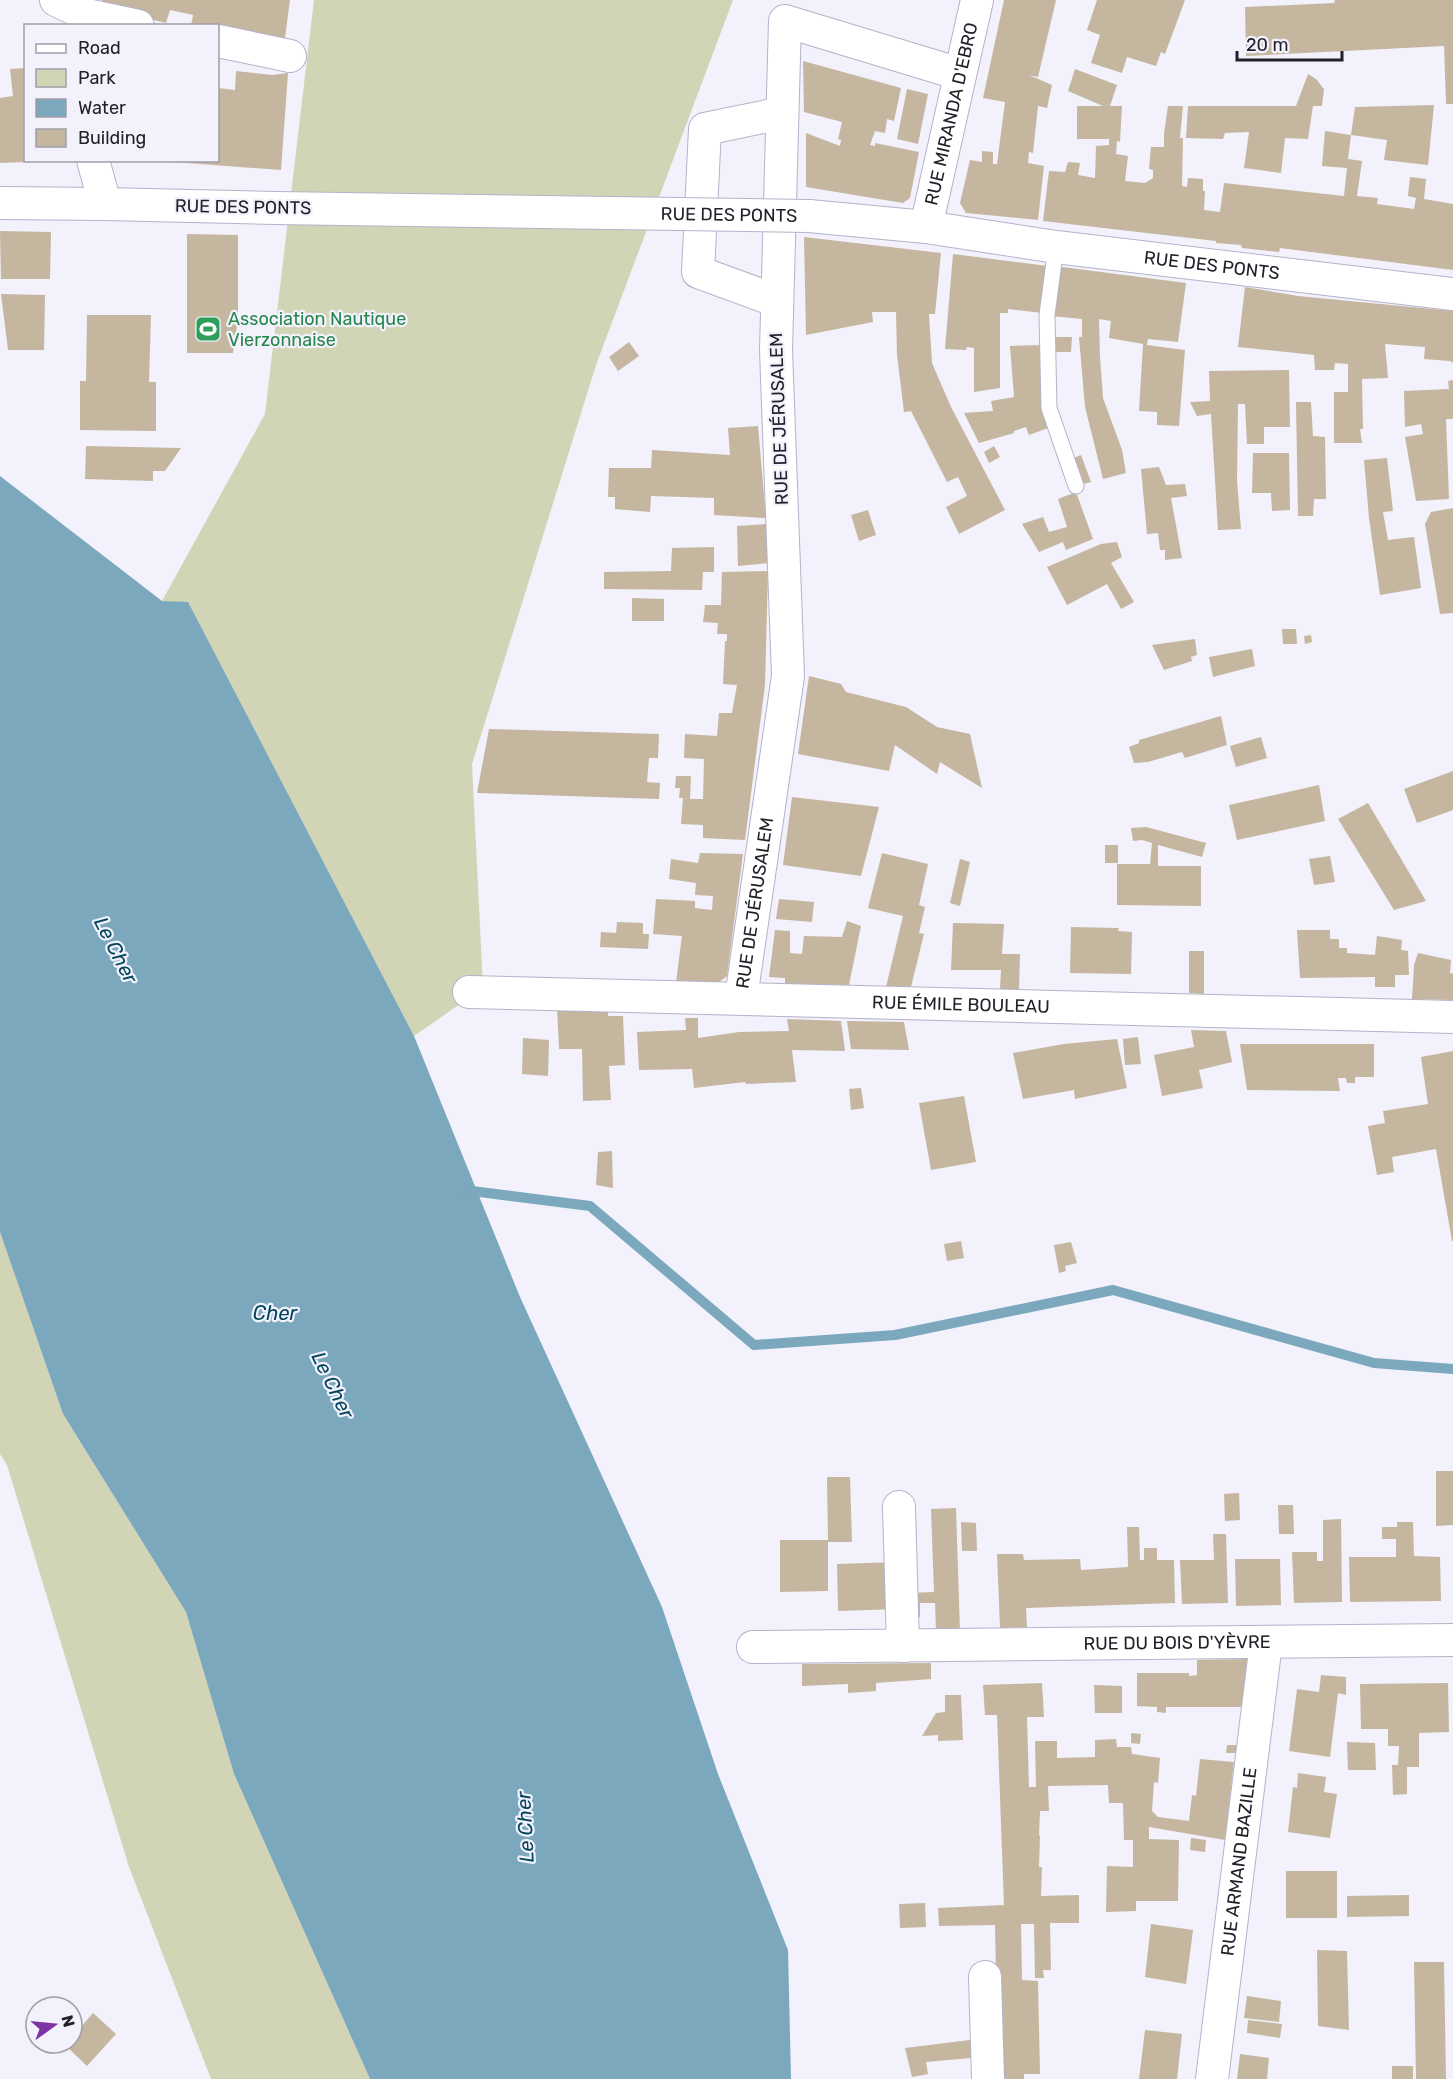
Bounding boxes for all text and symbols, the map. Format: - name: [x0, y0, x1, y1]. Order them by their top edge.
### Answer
- street label: RUE MIRANDA D'EBRO: [920, 20, 983, 207]
- legend: [24, 24, 219, 162]
- scale bar: [1237, 24, 1342, 62]
- text: 20 m: [1246, 34, 1288, 56]
- text: Road: [78, 37, 121, 59]
- text: Park: [78, 67, 116, 89]
- text: Water: [78, 97, 126, 119]
- text: Building: [78, 127, 146, 149]
- street label: RUE DES PONTS: [175, 195, 311, 219]
- street label: RUE DES PONTS: [661, 203, 797, 227]
- street label: RUE DES PONTS: [1143, 247, 1281, 284]
- place label: Association Nautique Vierzonnaise: [228, 308, 406, 351]
- sports icon: Association Nautique Vierzonnaise: [193, 314, 223, 344]
- street label: RUE DE JÉRUSALEM: [765, 332, 793, 506]
- street label: RUE DE JÉRUSALEM: [732, 816, 778, 990]
- water label: Le Cher: [89, 913, 143, 988]
- street label: RUE ÉMILE BOULEAU: [872, 991, 1050, 1018]
- water label: Cher: [253, 1301, 298, 1325]
- water label: Le Cher: [307, 1348, 360, 1424]
- street label: RUE DU BOIS D'YÈVRE: [1083, 1631, 1271, 1655]
- street label: RUE ARMAND BAZILLE: [1216, 1766, 1261, 1957]
- water label: Le Cher: [511, 1789, 539, 1863]
- north arrow: [24, 1995, 84, 2055]
- text: N: [57, 2013, 79, 2029]

